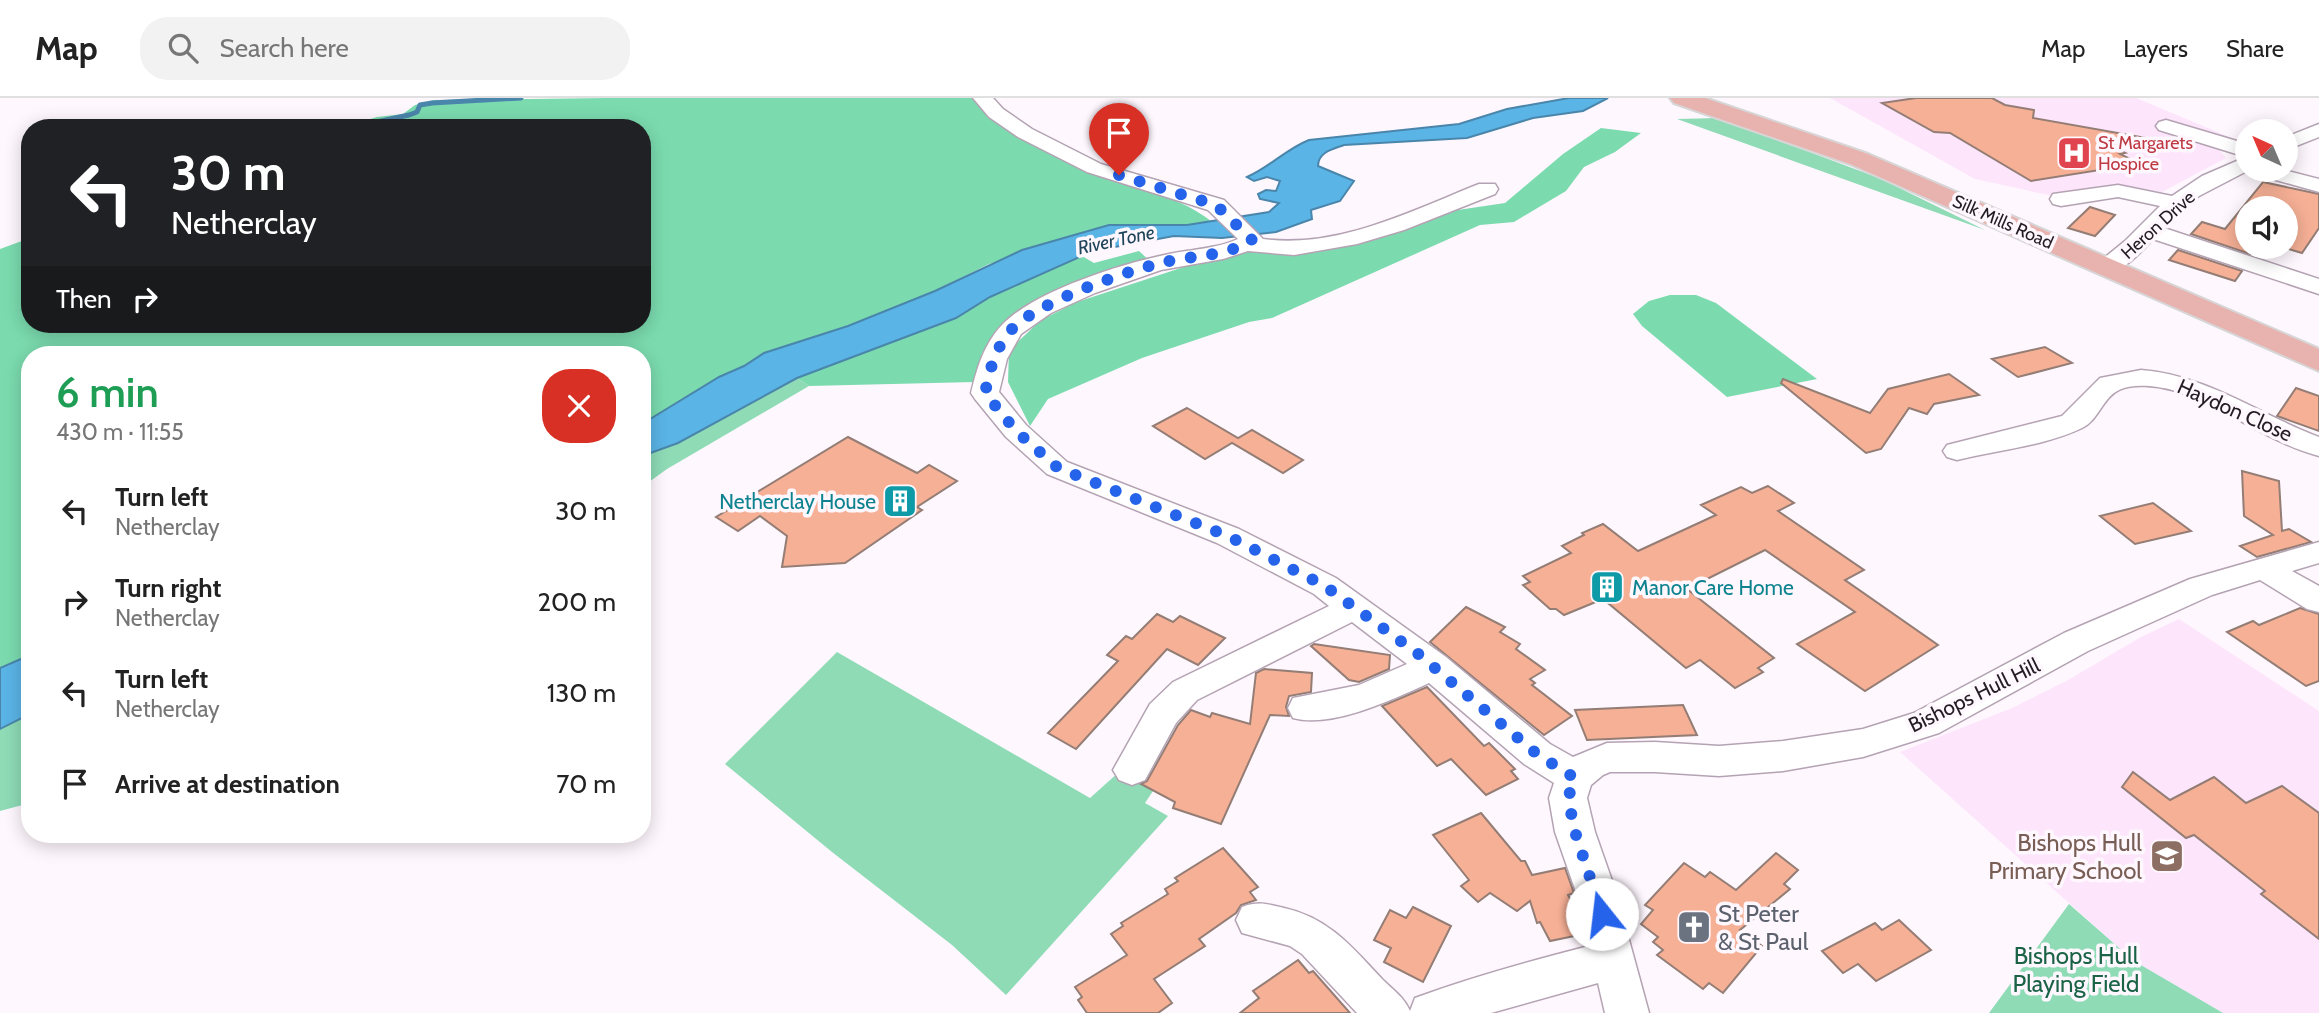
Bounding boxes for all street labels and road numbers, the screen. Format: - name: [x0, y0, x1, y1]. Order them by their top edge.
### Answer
- street label: Heron Drive: [2117, 186, 2199, 264]
- street label: Silk Mills Road: [1949, 190, 2057, 254]
- street label: Haydon Close: [2174, 374, 2297, 447]
- street label: Bishops Hull Hill: [1904, 652, 2044, 738]

